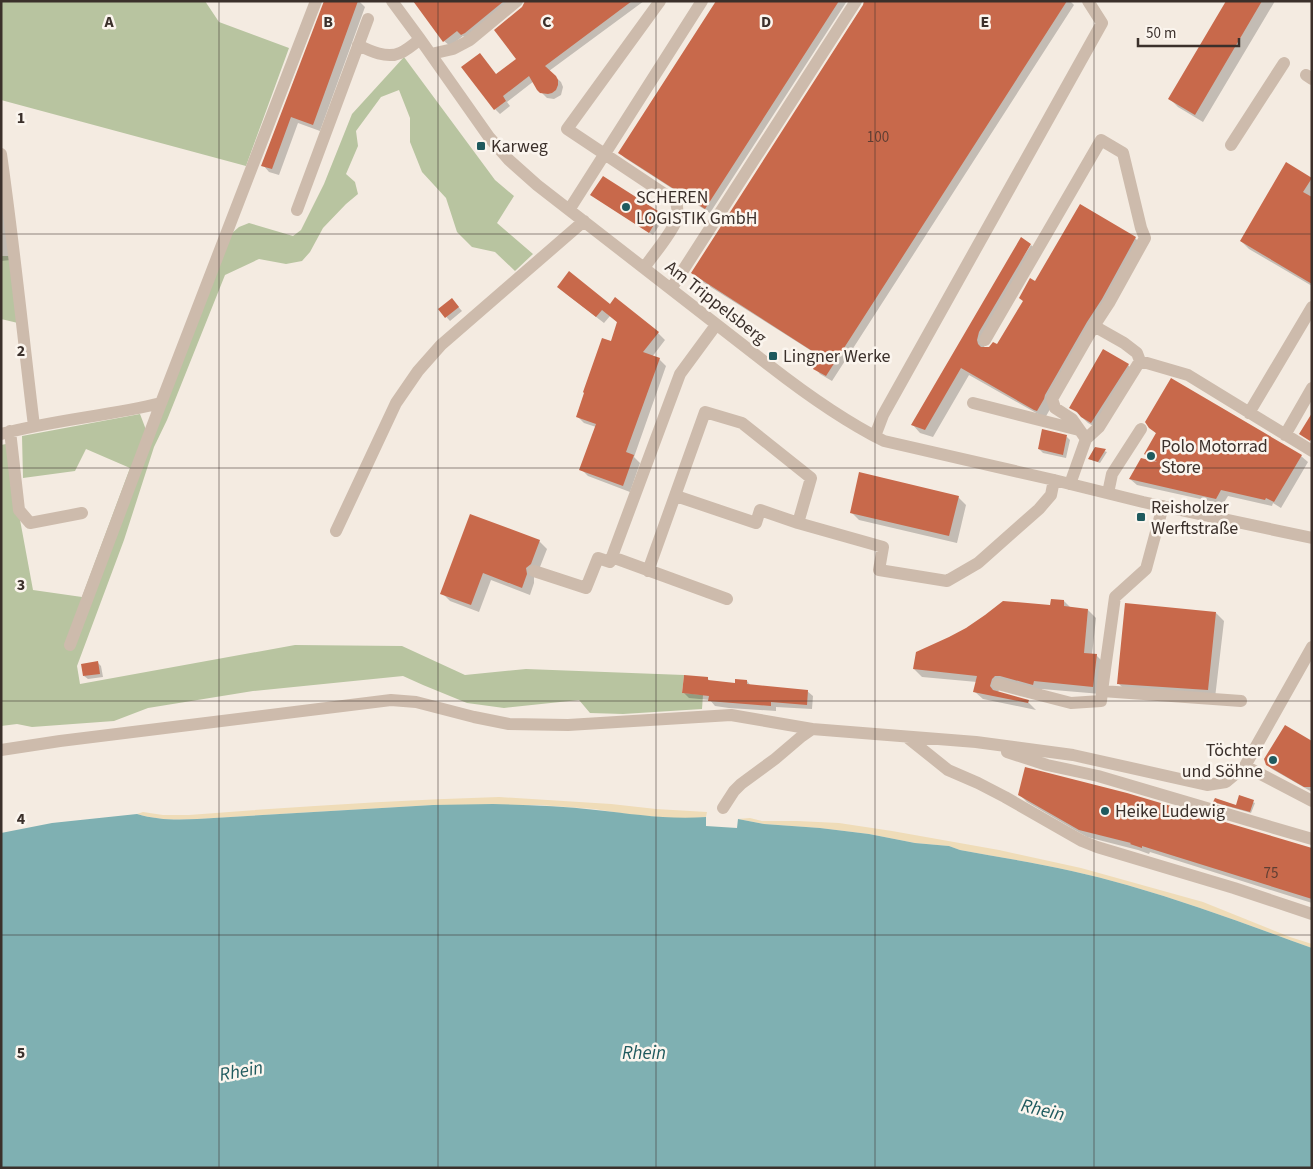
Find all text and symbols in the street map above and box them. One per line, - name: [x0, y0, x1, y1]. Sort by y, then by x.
- text: A: [103, 11, 114, 33]
- text: B: [323, 11, 333, 33]
- text: C: [542, 11, 552, 33]
- text: D: [761, 11, 771, 33]
- text: E: [981, 11, 989, 33]
- scale bar: [1138, 15, 1239, 47]
- text: 50 m: [1146, 23, 1176, 44]
- text: 1: [17, 107, 25, 129]
- house number: 100: [867, 127, 889, 148]
- place label: Karweg: [491, 134, 548, 159]
- marker: Karweg: [475, 140, 487, 152]
- place label: SCHEREN LOGISTIK GmbH: [636, 185, 757, 231]
- marker: SCHEREN LOGISTIK GmbH: [620, 201, 632, 213]
- street label: Am Trippelsberg: [660, 255, 772, 350]
- text: 2: [17, 340, 25, 362]
- place label: Lingner Werke: [783, 344, 891, 369]
- marker: Lingner Werke: [767, 350, 779, 362]
- place label: Polo Motorrad Store: [1161, 434, 1268, 480]
- marker: Polo Motorrad Store: [1145, 450, 1157, 462]
- place label: Reisholzer Werftstraße: [1151, 495, 1238, 541]
- marker: Reisholzer Werftstraße: [1135, 511, 1147, 523]
- text: 3: [17, 574, 25, 596]
- place label: Töchter und Söhne: [1182, 738, 1264, 784]
- marker: Töchter und Söhne: [1267, 754, 1279, 766]
- place label: Heike Ludewig: [1115, 799, 1225, 824]
- marker: Heike Ludewig: [1099, 805, 1111, 817]
- text: 4: [17, 808, 26, 830]
- house number: 75: [1264, 863, 1278, 884]
- water label: Rhein: [622, 1040, 666, 1067]
- text: 5: [17, 1042, 25, 1064]
- water label: Rhein: [217, 1054, 265, 1089]
- water label: Rhein: [1018, 1092, 1067, 1129]

